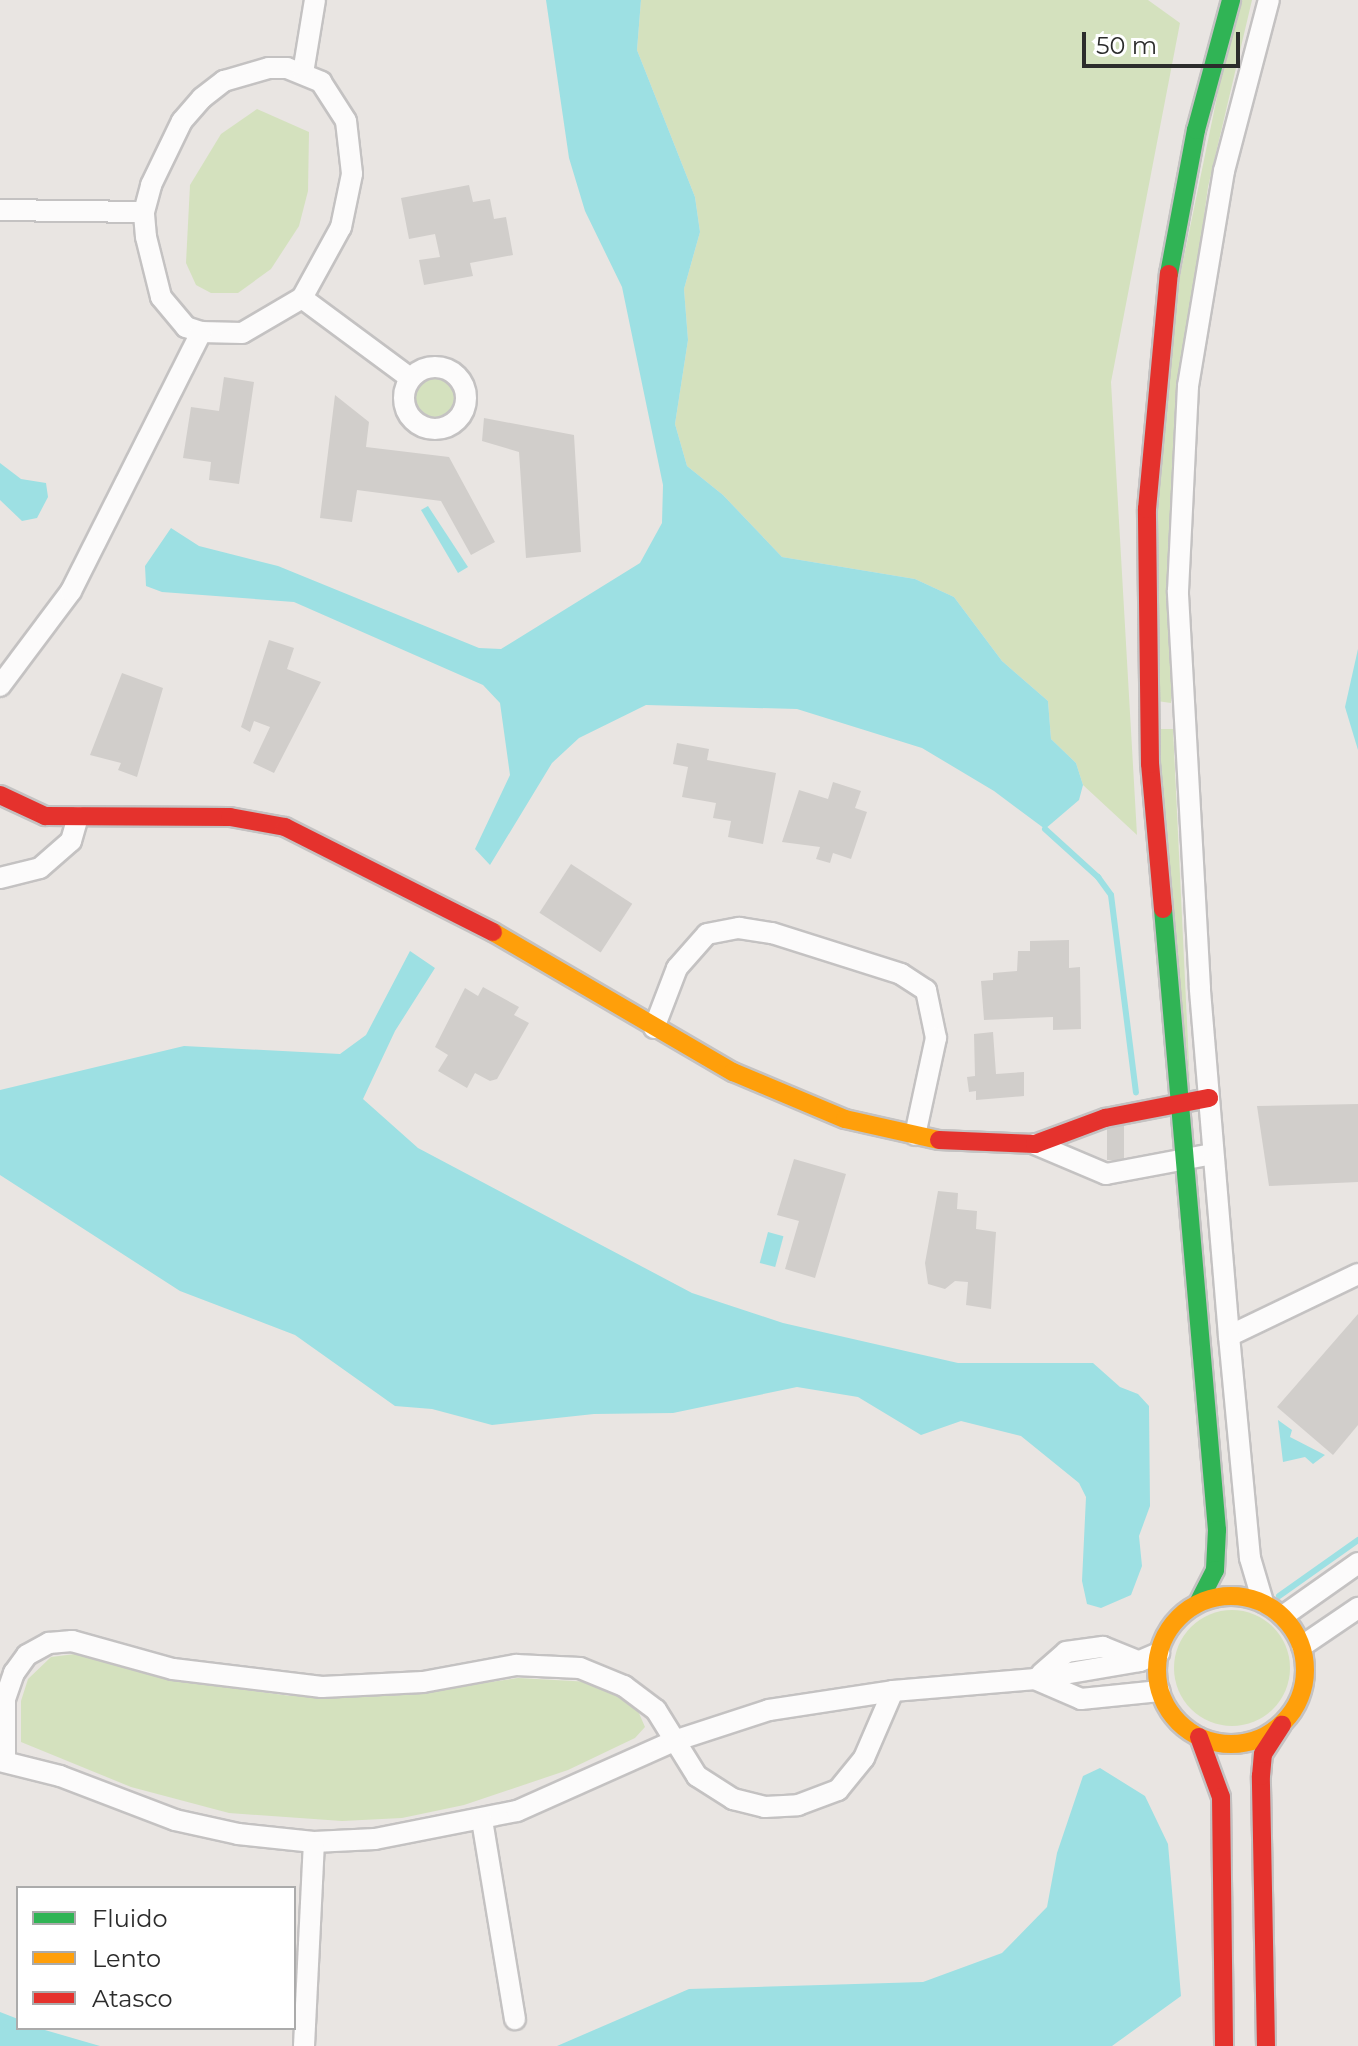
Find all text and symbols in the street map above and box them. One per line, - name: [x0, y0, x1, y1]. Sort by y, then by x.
- scale bar: [1086, 16, 1244, 66]
- text: 50 m: [1096, 31, 1157, 60]
- legend: [16, 1886, 296, 2030]
- text: Fluido: [92, 1904, 168, 1933]
- text: Lento: [92, 1944, 161, 1973]
- text: Atasco: [92, 1984, 173, 2013]

